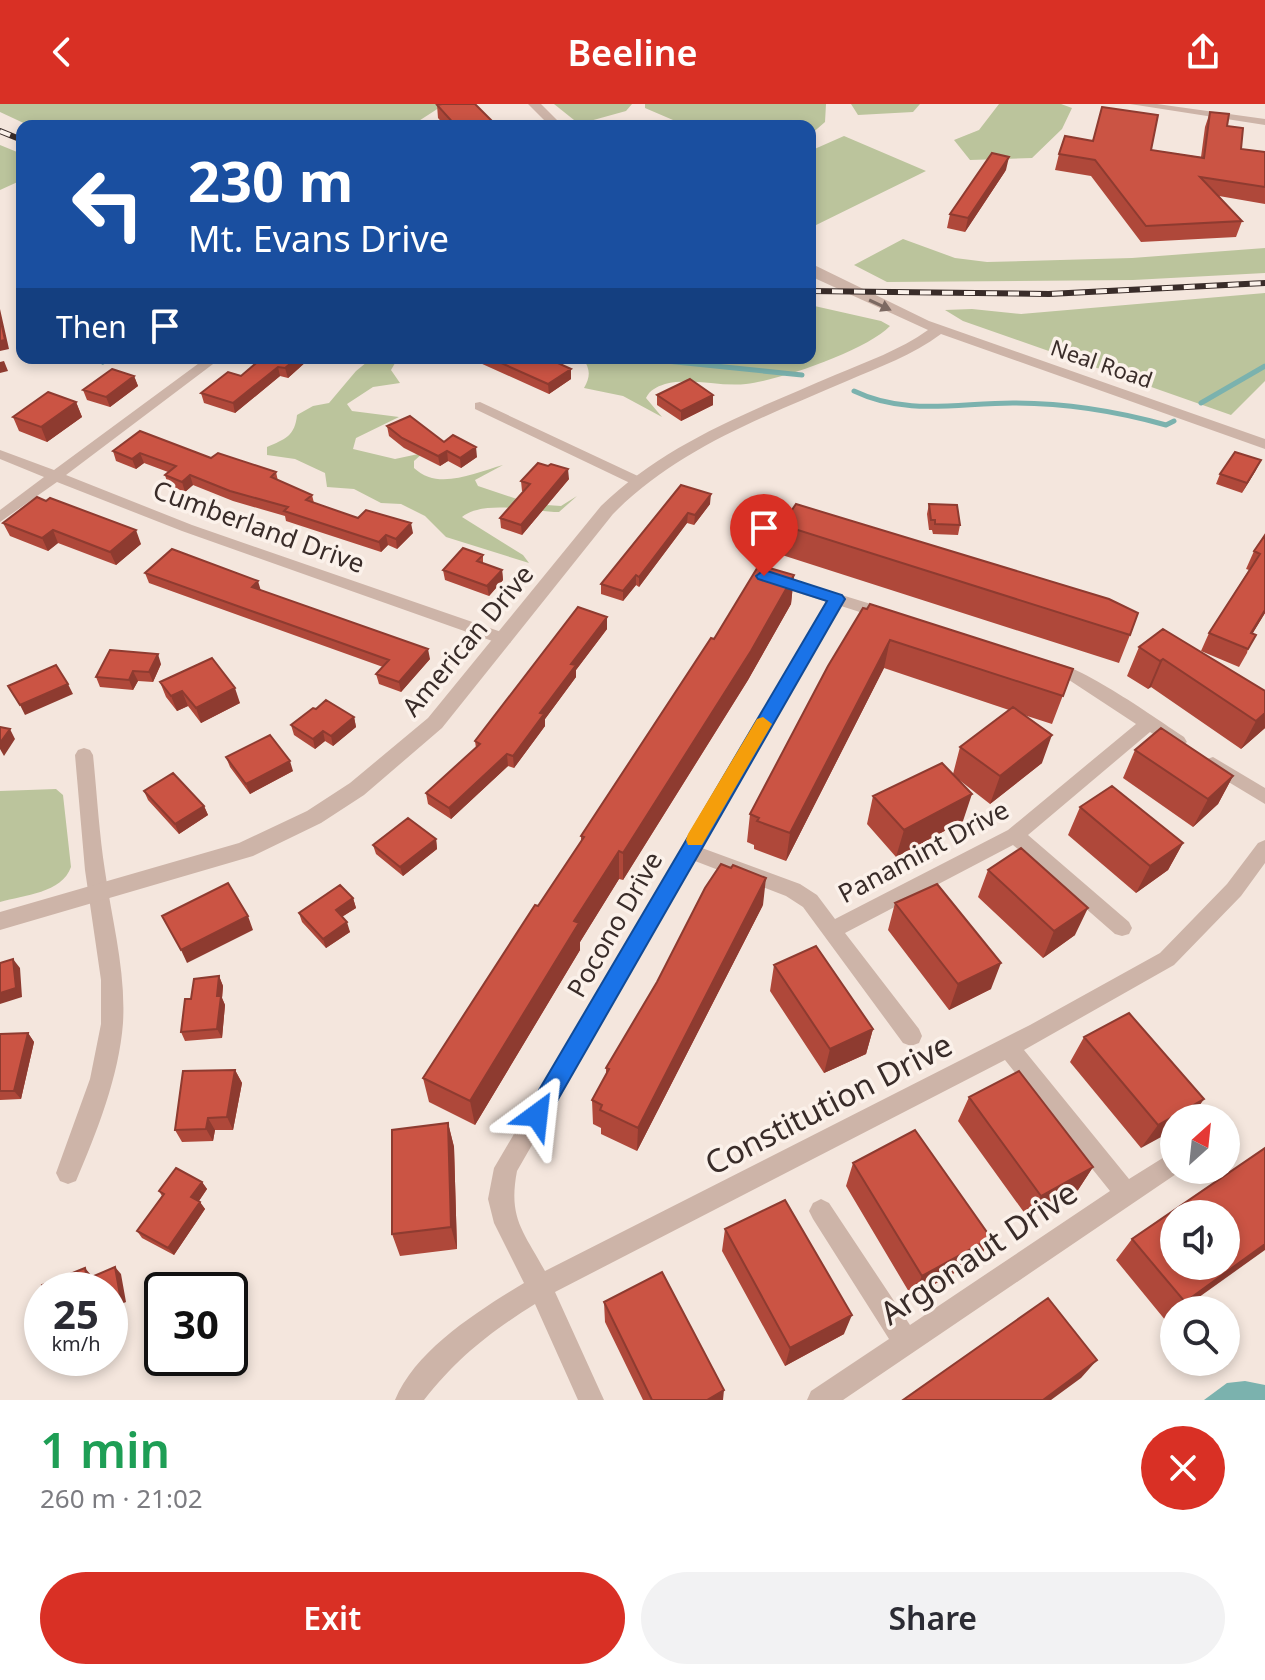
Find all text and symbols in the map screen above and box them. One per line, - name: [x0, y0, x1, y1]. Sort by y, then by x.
- text: Beeline: [567, 28, 698, 77]
- icon: back: [40, 30, 84, 74]
- icon: share: [1181, 30, 1225, 74]
- text: 230 m: [188, 142, 353, 218]
- icon: left: [56, 152, 160, 256]
- text: Mt. Evans Drive: [188, 214, 449, 263]
- one-way arrow: [868, 298, 892, 312]
- icon: arrive: [143, 304, 187, 348]
- text: Then: [56, 306, 127, 347]
- street label: Neal Road: [1047, 332, 1157, 394]
- street label: Cumberland Drive: [148, 471, 370, 581]
- pin: [730, 494, 798, 576]
- icon: arrive: [742, 506, 786, 550]
- street label: American Drive: [393, 557, 541, 723]
- street label: Panamint Drive: [831, 791, 1015, 911]
- street label: Pocono Drive: [558, 845, 670, 1003]
- street label: Constitution Drive: [697, 1022, 959, 1184]
- position arrow: [495, 1073, 579, 1157]
- north arrow: [1160, 1104, 1240, 1184]
- map controls: [1160, 1104, 1240, 1376]
- street label: Argonaut Drive: [871, 1170, 1085, 1334]
- button: sound: [1160, 1200, 1240, 1280]
- speed limit sign: 30: [144, 1272, 248, 1376]
- text: 25: [53, 1286, 99, 1341]
- button: search: [1160, 1296, 1240, 1376]
- text: km/h: [51, 1330, 101, 1357]
- text: 1 min: [40, 1417, 170, 1482]
- button: close: [1141, 1426, 1225, 1510]
- text: 260 m · 21:02: [40, 1480, 203, 1516]
- button: Exit: [40, 1572, 625, 1664]
- button: Share: [641, 1572, 1225, 1664]

